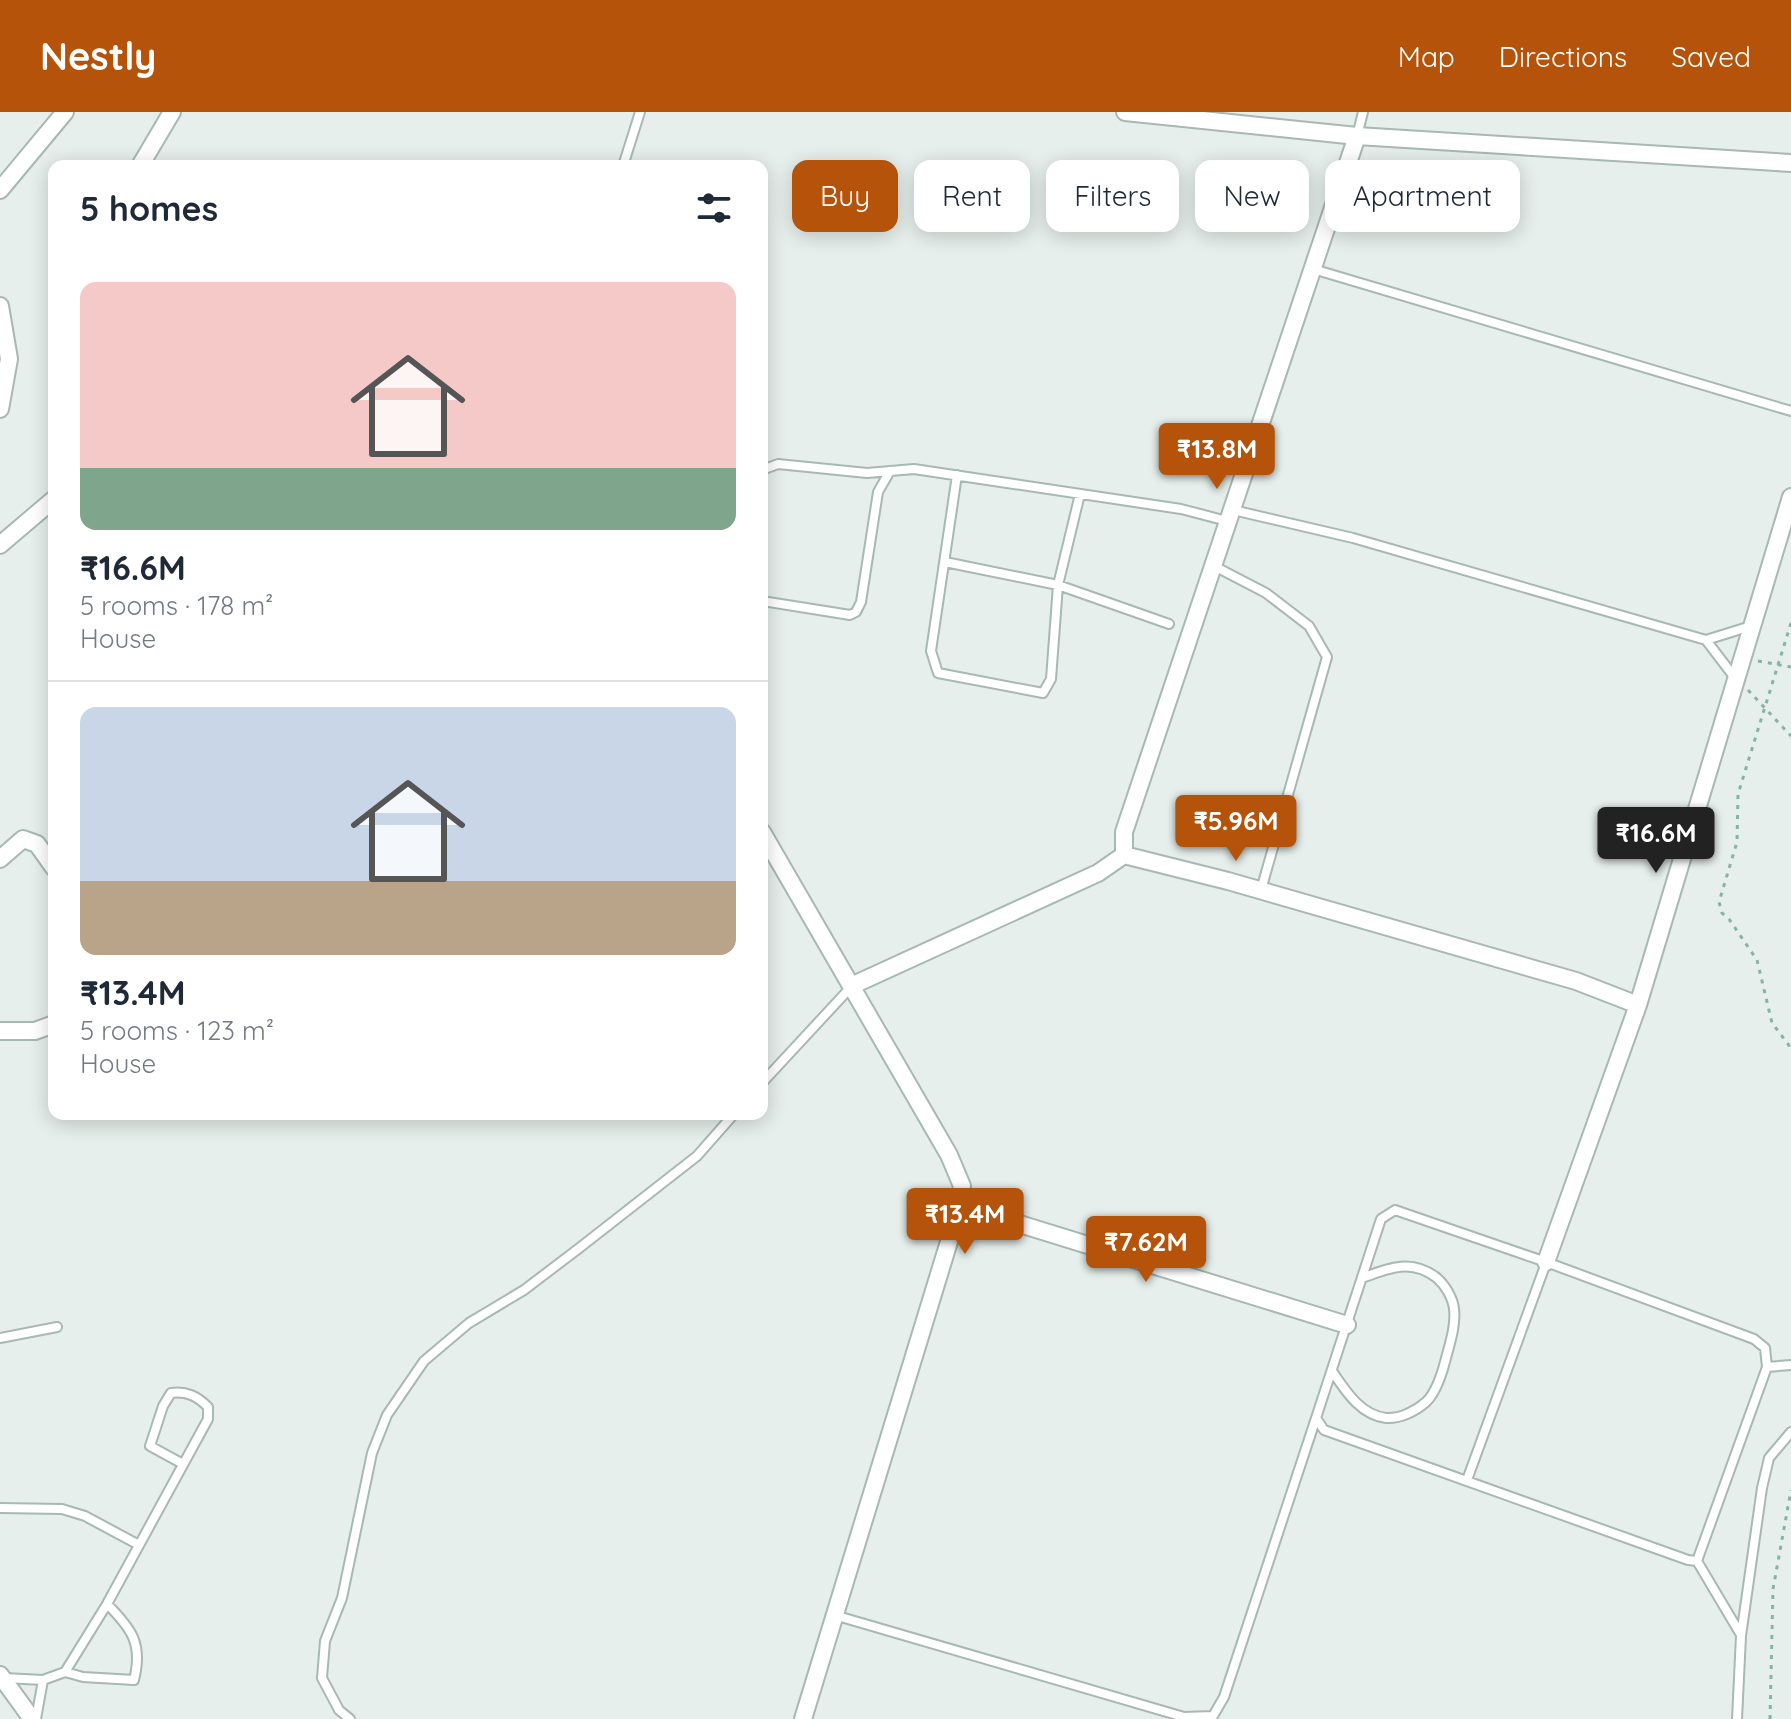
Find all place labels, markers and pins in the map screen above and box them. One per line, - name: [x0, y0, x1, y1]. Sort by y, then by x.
- pin: ₹13.8M: [1152, 423, 1282, 491]
- pin: ₹5.96M: [1171, 795, 1301, 863]
- pin: ₹16.6M: [1591, 807, 1721, 875]
- pin: ₹13.4M: [900, 1188, 1030, 1256]
- pin: ₹7.62M: [1081, 1216, 1211, 1284]

